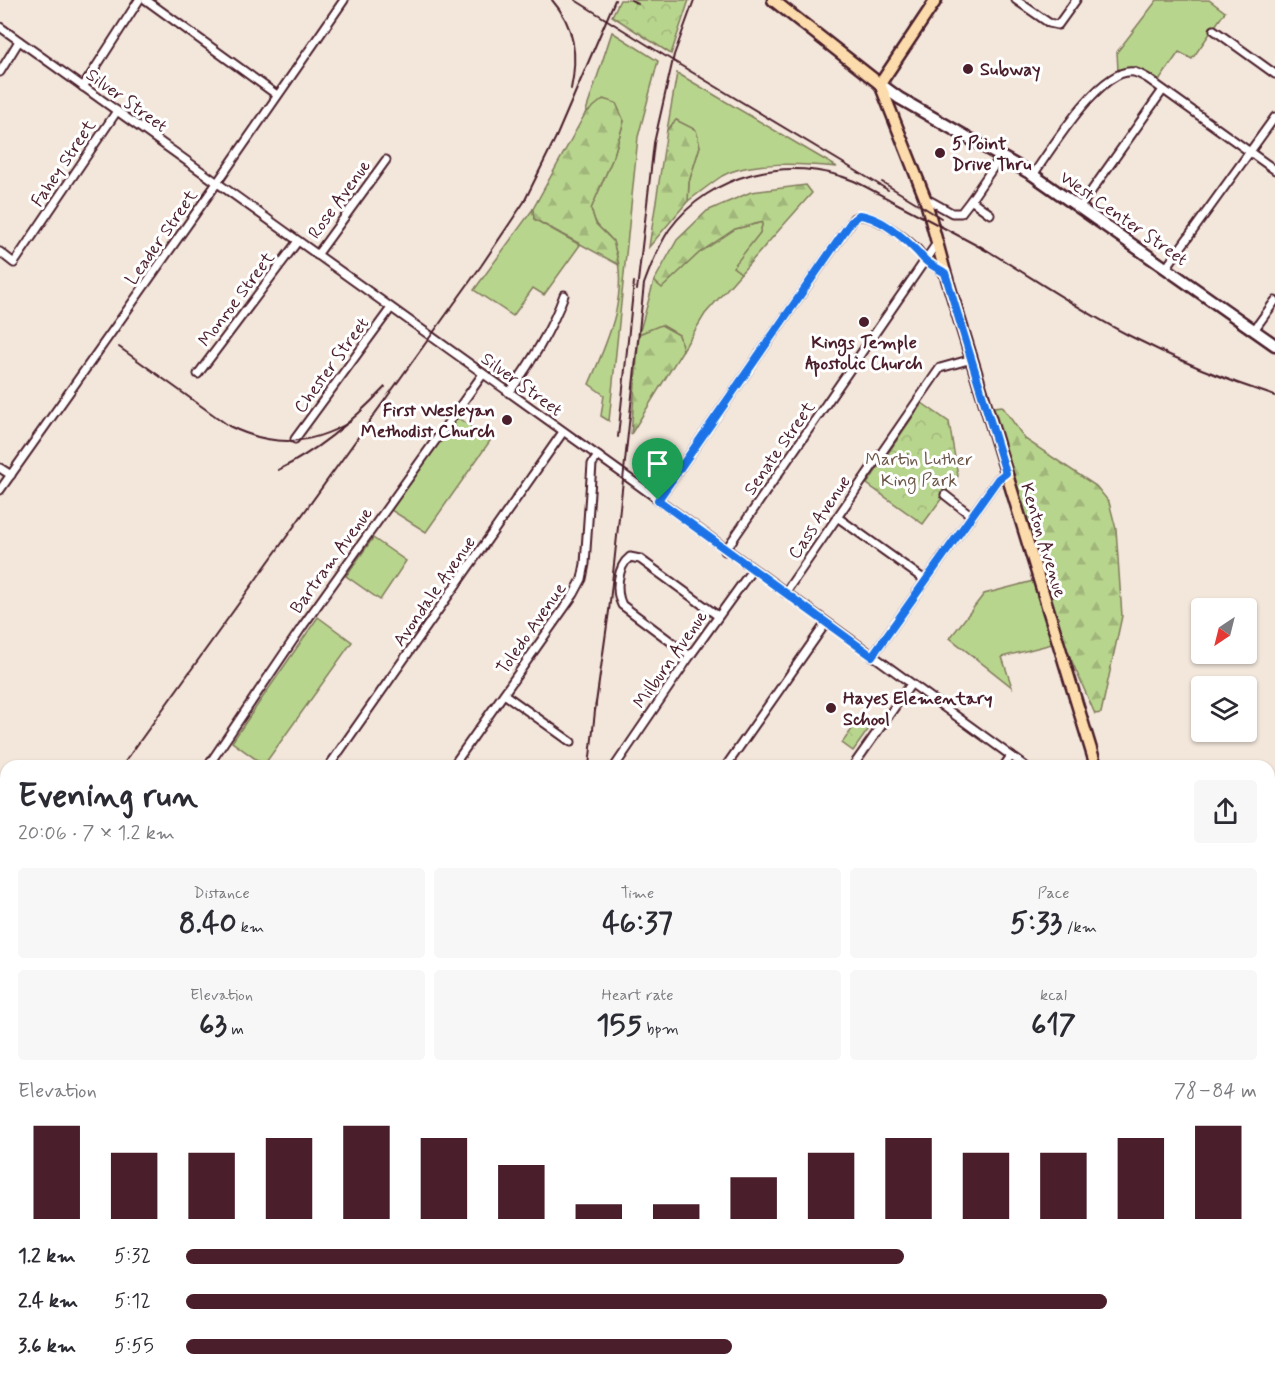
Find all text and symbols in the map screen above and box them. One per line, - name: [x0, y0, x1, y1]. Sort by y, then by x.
- place label: Subway: [980, 58, 1041, 82]
- marker: Subway: [961, 62, 975, 76]
- street label: Silver Street: [81, 63, 172, 139]
- street label: Fahey Street: [26, 115, 102, 212]
- place label: 5 Point Drive Thru: [952, 132, 1031, 177]
- marker: 5 Point Drive Thru: [933, 146, 947, 160]
- street label: Rose Avenue: [303, 155, 377, 244]
- street label: West Center Street: [1055, 166, 1192, 272]
- street label: Leader Street: [120, 185, 204, 290]
- street label: Monroe Street: [193, 247, 281, 352]
- street label: Chester Street: [289, 313, 375, 418]
- marker: Kings Temple Apostolic Church: [857, 315, 871, 329]
- place label: Kings Temple Apostolic Church: [805, 331, 923, 377]
- street label: Silver Street: [476, 347, 567, 423]
- street label: Senate Street: [739, 396, 821, 500]
- place label: First Wesleyan Methodist Church: [361, 399, 495, 444]
- marker: First Wesleyan Methodist Church: [500, 413, 514, 427]
- pin: [632, 438, 683, 500]
- icon: arrive: [641, 447, 674, 480]
- park label: Martin Luther King Park: [865, 448, 973, 494]
- street label: Cass Avenue: [783, 471, 857, 564]
- street label: Kenton Avenue: [1014, 480, 1072, 601]
- street label: Bartram Avenue: [285, 502, 379, 619]
- street label: Avondale Avenue: [388, 532, 482, 651]
- street label: Toledo Avenue: [491, 578, 572, 679]
- north arrow: [1191, 598, 1257, 664]
- map controls: [1191, 598, 1257, 742]
- street label: Milburn Avenue: [628, 606, 714, 713]
- button: layers: [1191, 676, 1257, 742]
- place label: Hayes Elementary School: [843, 687, 993, 732]
- marker: Hayes Elementary School: [824, 701, 838, 715]
- text: Evening run: [18, 775, 198, 819]
- button: share: [1194, 780, 1257, 843]
- text: 20:06 · 7 × 1.2 km: [18, 820, 175, 847]
- text: Distance: [193, 883, 250, 904]
- text: Time: [621, 883, 654, 904]
- text: Pace: [1038, 883, 1069, 904]
- text: 8.40: [179, 904, 237, 943]
- text: 46:37: [602, 904, 673, 943]
- text: 5:33: [1010, 904, 1062, 943]
- text: km: [237, 917, 264, 938]
- text: /km: [1062, 917, 1097, 938]
- text: Elevation: [190, 985, 253, 1006]
- text: Heart rate: [602, 985, 673, 1006]
- text: kcal: [1040, 985, 1067, 1006]
- text: 63: [199, 1006, 227, 1045]
- text: 155: [596, 1006, 642, 1045]
- text: 617: [1031, 1006, 1076, 1045]
- text: m: [227, 1019, 244, 1040]
- text: bpm: [642, 1019, 679, 1040]
- text: Elevation: [18, 1078, 97, 1105]
- text: 78–84 m: [1174, 1078, 1257, 1105]
- text: 1.2 km: [18, 1243, 75, 1270]
- text: 5:32: [114, 1243, 151, 1270]
- text: 2.4 km: [18, 1288, 78, 1315]
- text: 5:12: [114, 1288, 151, 1315]
- text: 3.6 km: [18, 1333, 76, 1360]
- text: 5:55: [114, 1333, 154, 1360]

